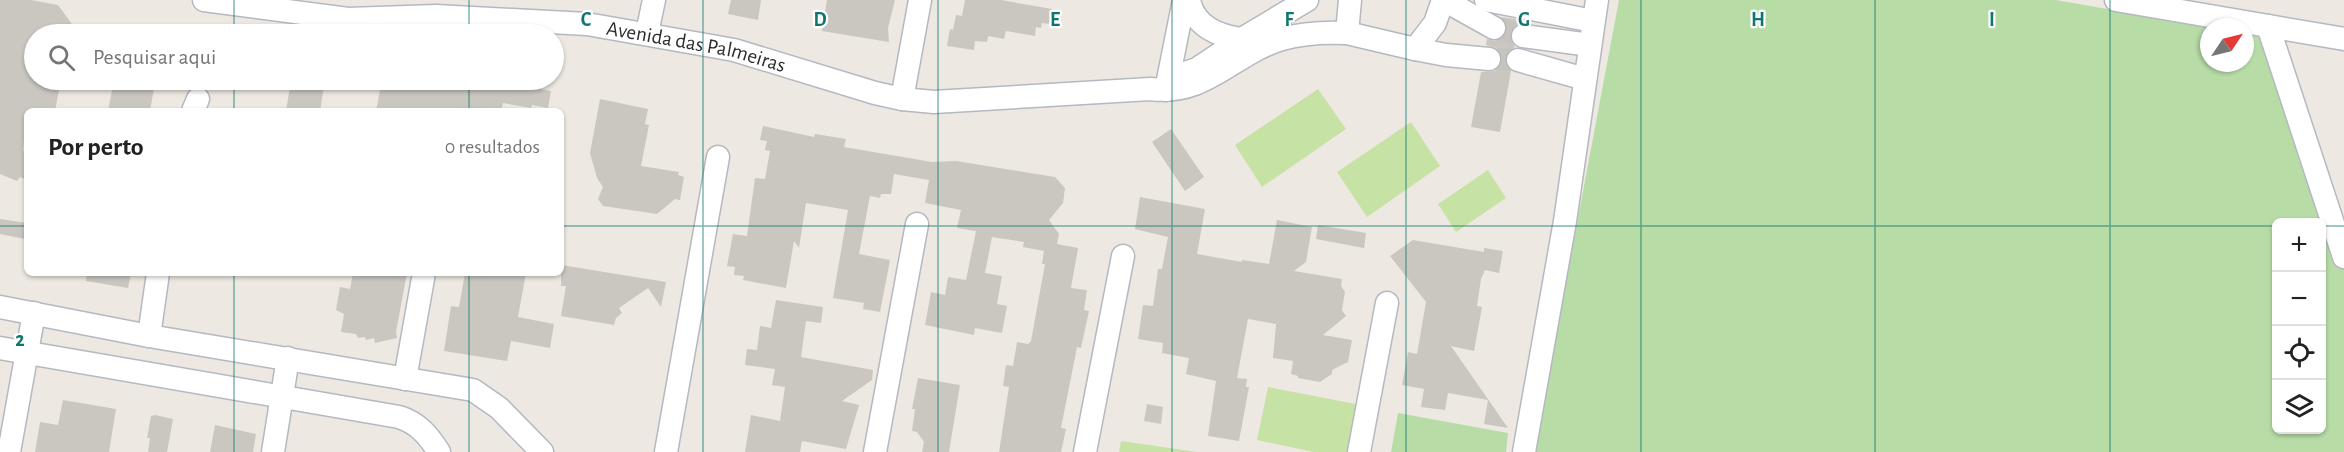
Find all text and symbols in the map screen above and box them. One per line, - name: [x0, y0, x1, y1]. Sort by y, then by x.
- text: C: [581, 10, 592, 30]
- text: D: [813, 10, 827, 30]
- text: E: [1050, 10, 1060, 30]
- text: F: [1284, 10, 1294, 30]
- text: G: [1518, 10, 1530, 30]
- text: H: [1751, 10, 1765, 30]
- text: I: [1989, 10, 1995, 30]
- street label: Avenida das Palmeiras: [605, 17, 788, 76]
- north arrow: [2200, 18, 2254, 72]
- search box: [24, 24, 564, 90]
- icon: search: [45, 41, 78, 74]
- text: Pesquisar aqui: [93, 46, 216, 68]
- text: Por perto: [48, 134, 144, 160]
- text: 0 resultados: [445, 137, 540, 157]
- map controls: [2272, 218, 2326, 434]
- button: +: [2272, 218, 2326, 272]
- button: −: [2272, 272, 2326, 326]
- button: locate: [2272, 326, 2326, 380]
- text: 2: [15, 330, 25, 350]
- button: layers: [2272, 380, 2326, 434]

